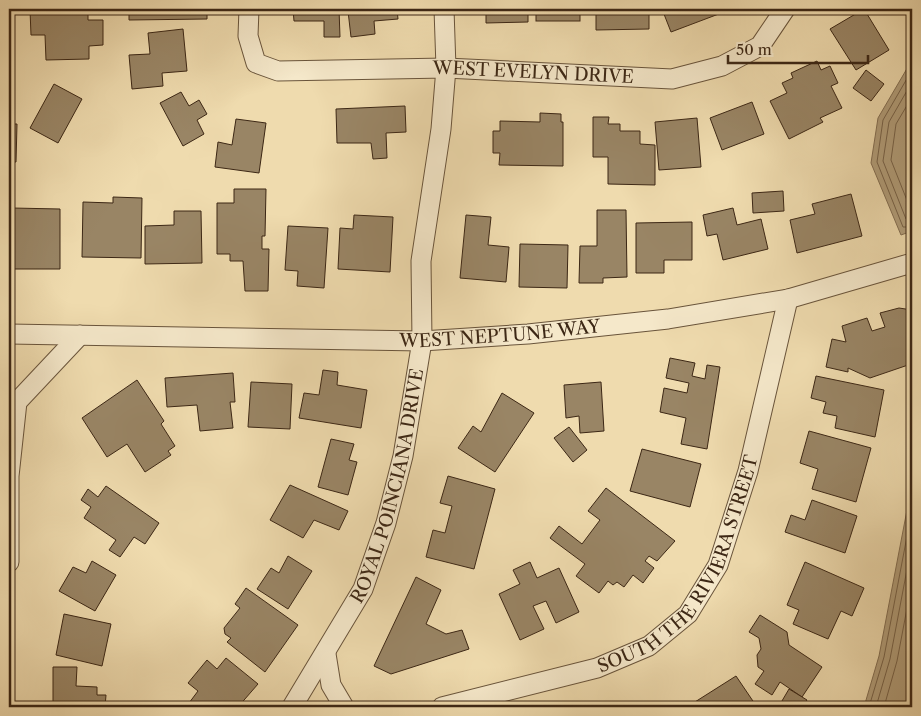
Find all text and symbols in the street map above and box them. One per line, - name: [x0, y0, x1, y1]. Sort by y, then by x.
- scale bar: [728, 32, 868, 64]
- text: 50 m: [736, 40, 772, 59]
- street label: WEST EVELYN DRIVE: [432, 57, 634, 88]
- street label: WEST NEPTUNE WAY: [398, 315, 603, 352]
- street label: ROYAL POINCIANA DRIVE: [346, 367, 428, 607]
- street label: SOUTH THE RIVIERA STREET: [594, 453, 762, 678]

